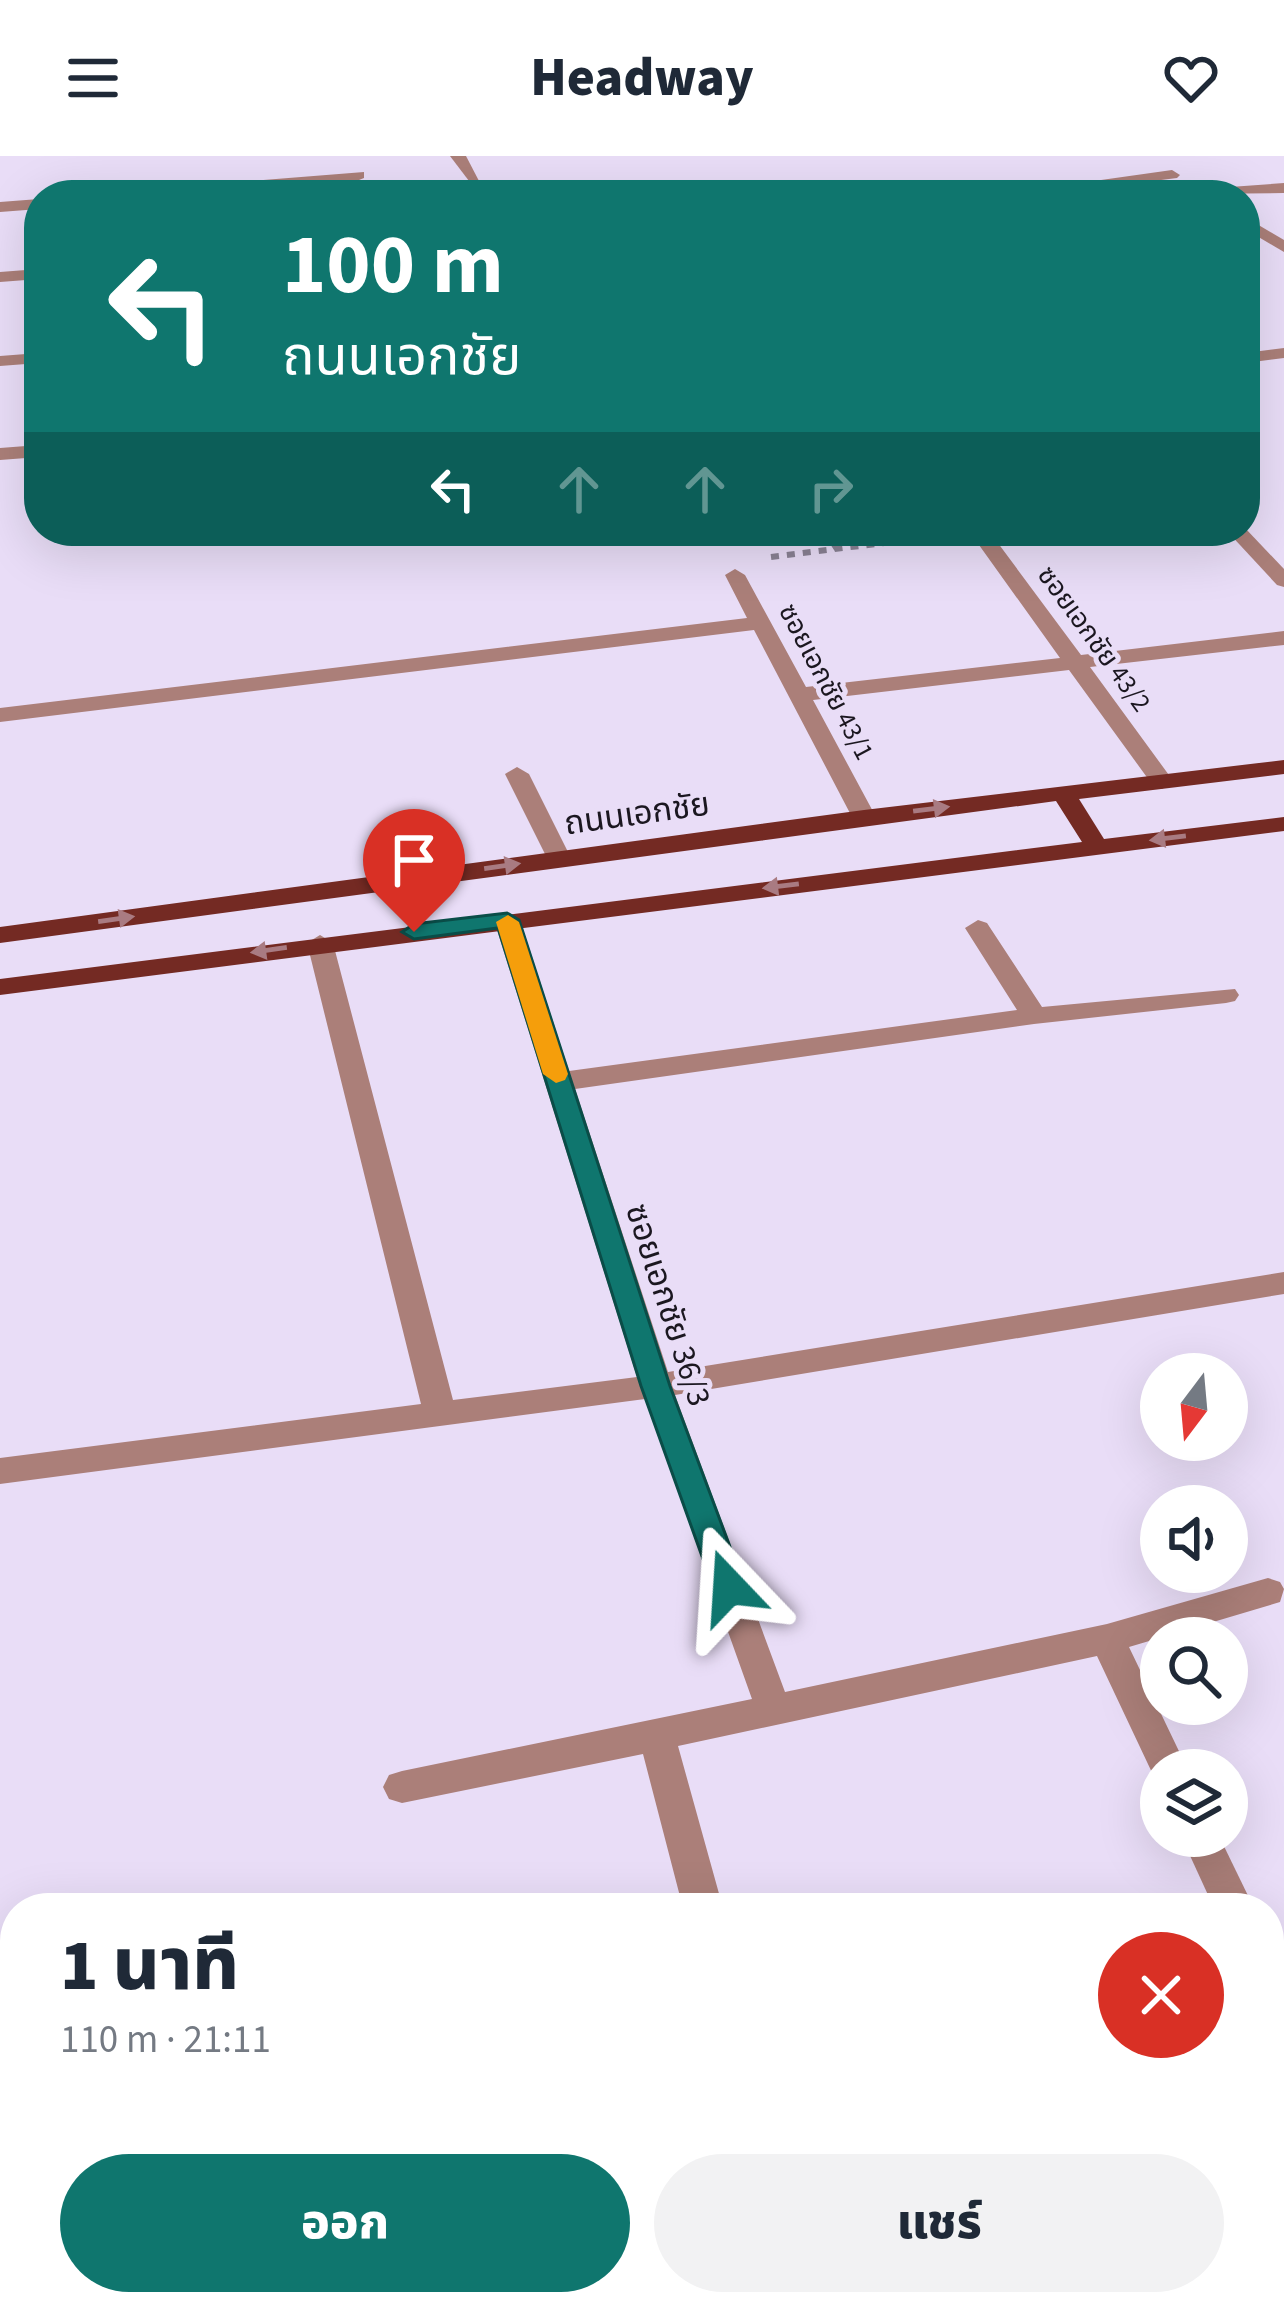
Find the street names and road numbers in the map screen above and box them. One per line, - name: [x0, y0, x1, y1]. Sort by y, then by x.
- street label: ซอยเอกชัย 43/2: [1028, 558, 1160, 720]
- street label: ซอยเอกชัย 43/1: [768, 597, 884, 767]
- street label: ถนนเอกชัย: [561, 781, 713, 847]
- street label: ซอยเอกชัย 36/3: [613, 1198, 723, 1412]

